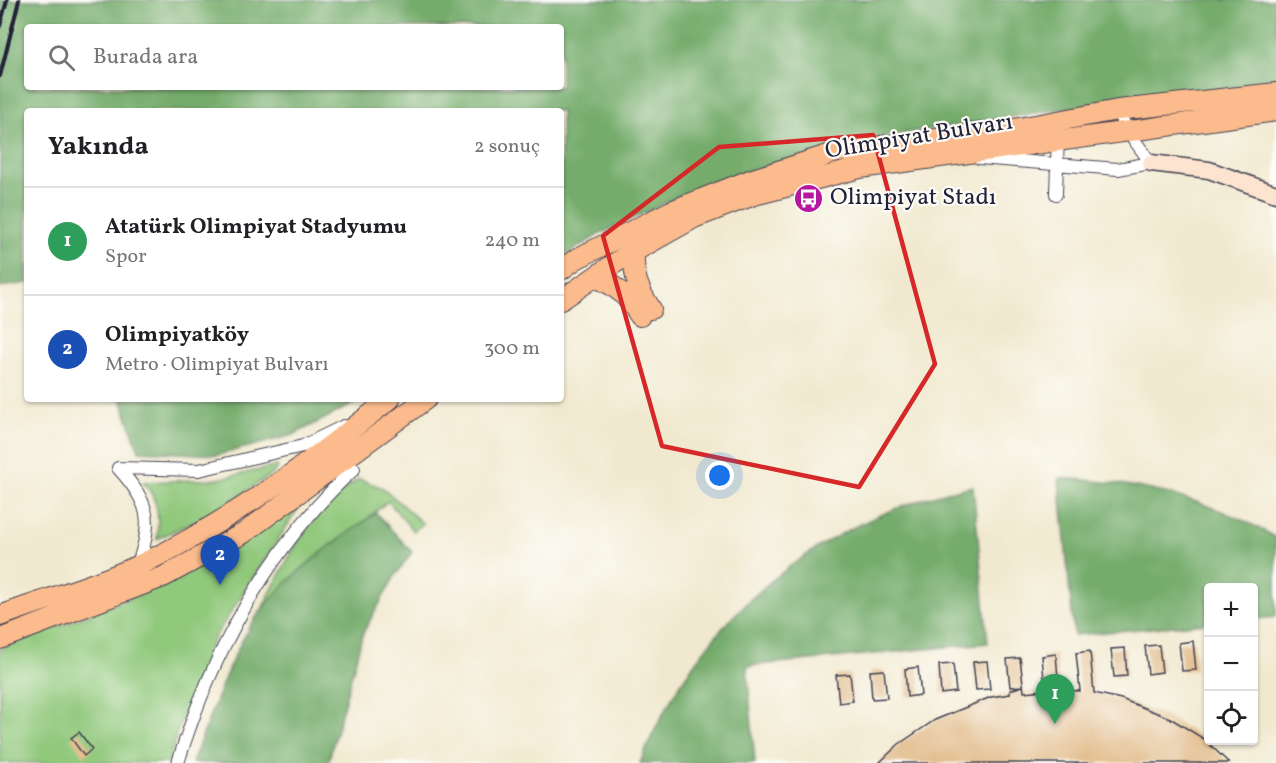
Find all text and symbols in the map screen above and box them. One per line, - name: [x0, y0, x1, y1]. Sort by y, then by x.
- search box: [24, 24, 564, 90]
- icon: search: [45, 41, 78, 74]
- text: Burada ara: [93, 42, 198, 73]
- street label: Olimpiyat Bulvarı: [823, 105, 1015, 169]
- text: Yakında: [48, 129, 149, 165]
- text: 2 sonuç: [474, 133, 540, 161]
- place label: Olimpiyat Stadı: [830, 181, 996, 215]
- bus stop icon: Olimpiyat Stadı: [793, 182, 825, 214]
- text: Atatürk Olimpiyat Stadyumu: [105, 212, 407, 243]
- text: 1: [63, 227, 72, 255]
- text: 240 m: [485, 227, 540, 255]
- text: Spor: [105, 243, 147, 271]
- text: Olimpiyatköy: [105, 320, 249, 351]
- text: 2: [62, 335, 73, 363]
- text: 300 m: [484, 335, 540, 363]
- text: Metro · Olimpiyat Bulvarı: [105, 351, 329, 379]
- your location: [705, 461, 734, 490]
- pin: 2: [200, 536, 240, 585]
- map controls: [1204, 583, 1258, 745]
- button: +: [1204, 583, 1258, 637]
- button: −: [1204, 637, 1258, 691]
- pin: 1: [1036, 674, 1074, 724]
- button: locate: [1204, 691, 1258, 745]

